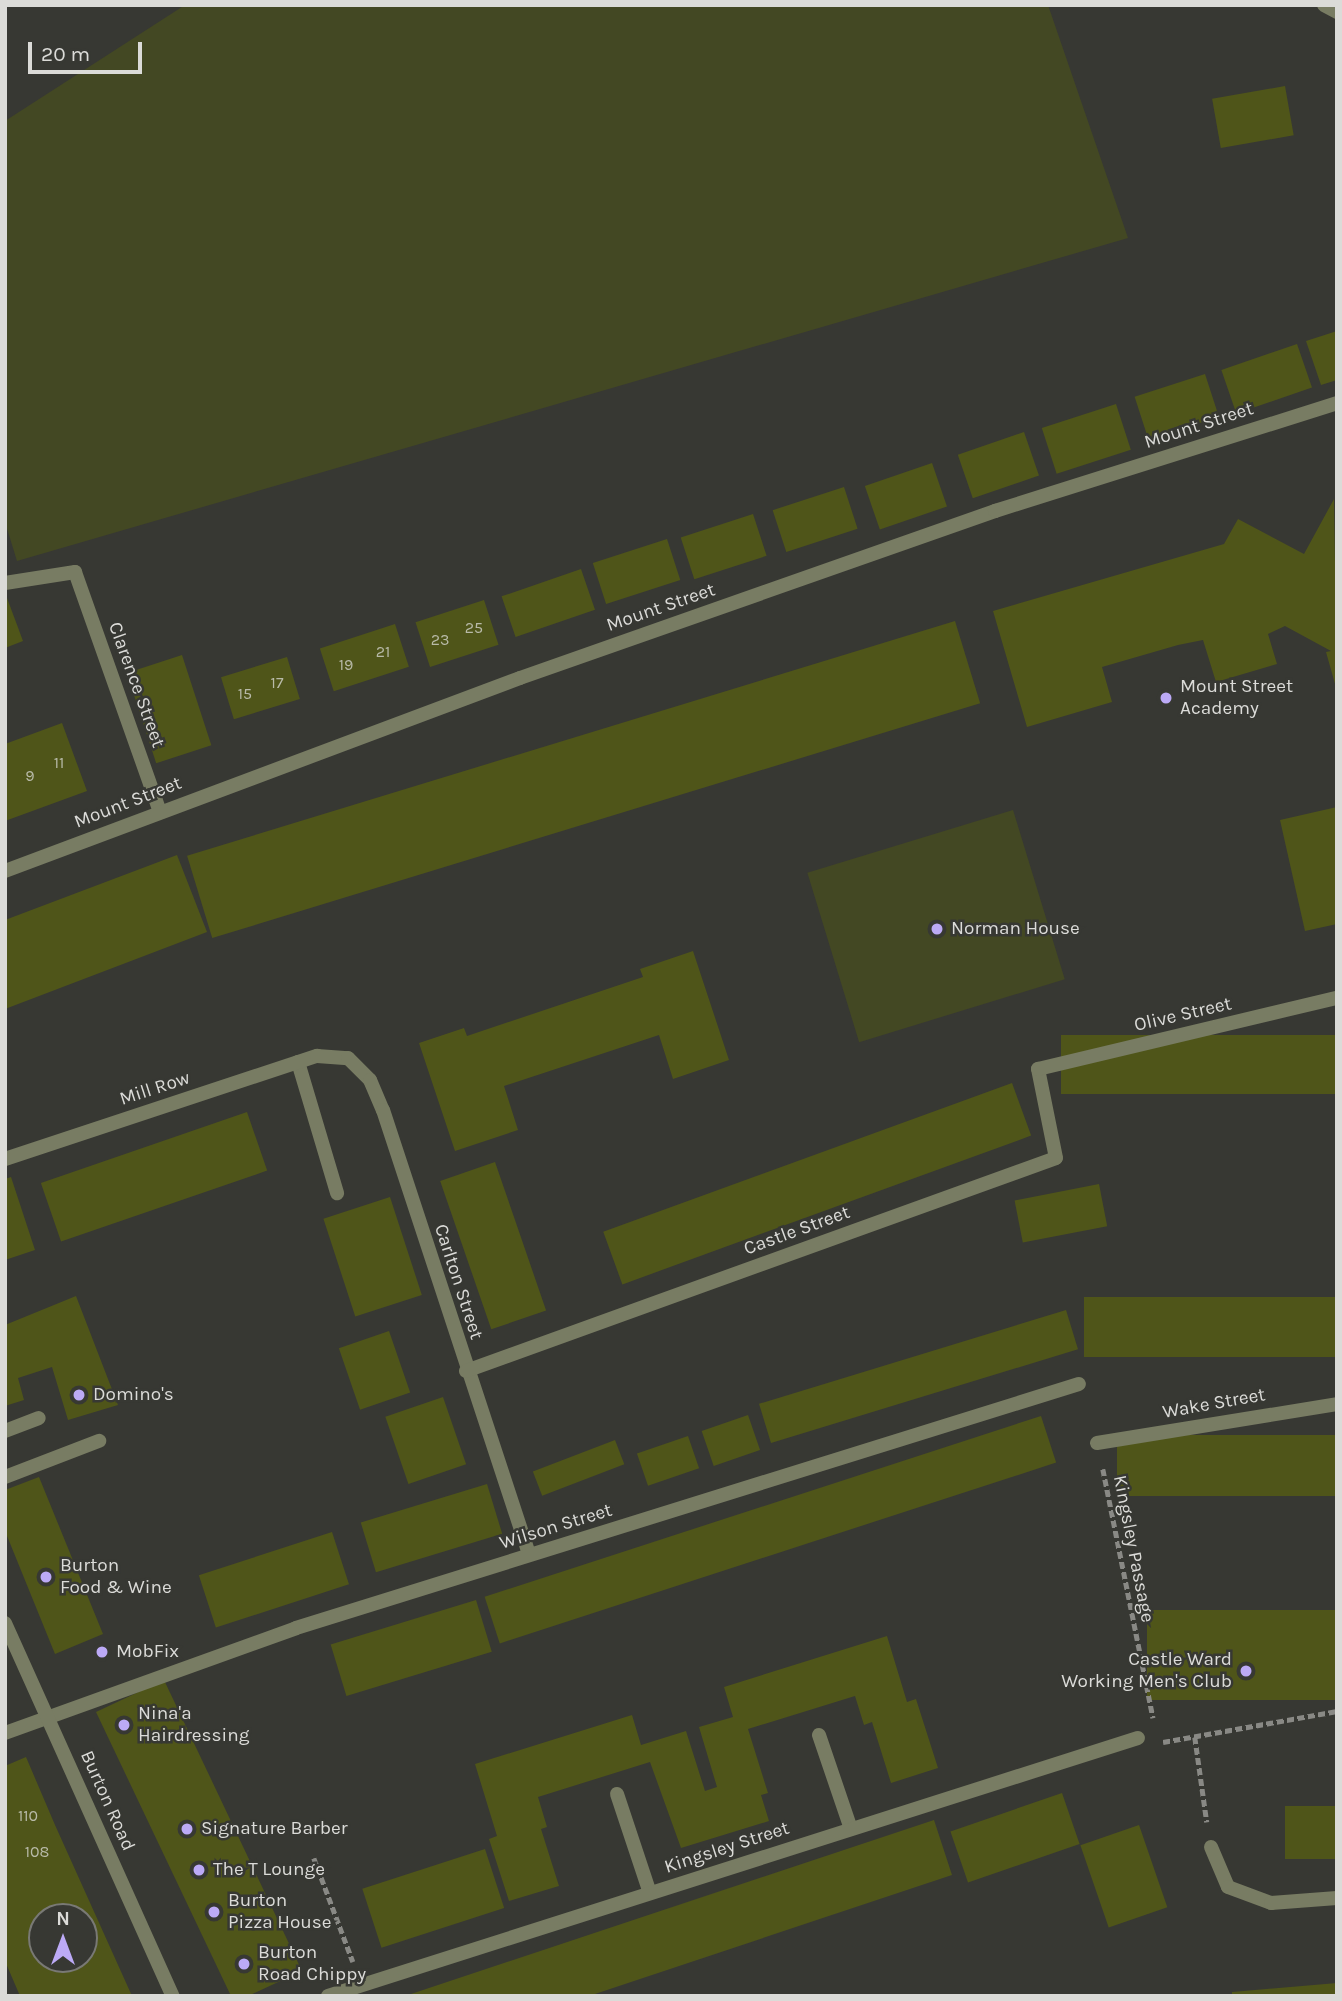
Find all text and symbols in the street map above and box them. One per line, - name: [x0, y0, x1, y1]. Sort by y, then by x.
- scale bar: [32, 28, 145, 72]
- text: 20 m: [41, 42, 90, 66]
- street label: Mount Street: [1142, 398, 1256, 454]
- street label: Mount Street: [604, 579, 718, 637]
- house number: 25: [465, 618, 483, 638]
- street label: Clarence Street: [103, 619, 169, 751]
- house number: 23: [431, 630, 449, 650]
- house number: 21: [376, 642, 390, 662]
- house number: 19: [339, 655, 353, 675]
- house number: 17: [271, 673, 283, 693]
- place label: Mount Street Academy: [1180, 676, 1293, 720]
- house number: 15: [238, 684, 252, 704]
- marker: Mount Street Academy: [1158, 690, 1174, 706]
- house number: 11: [54, 753, 64, 773]
- house number: 9: [25, 766, 35, 786]
- street label: Mount Street: [71, 772, 185, 834]
- place label: Norman House: [951, 918, 1080, 940]
- marker: Norman House: [929, 921, 945, 937]
- street label: Olive Street: [1132, 993, 1234, 1037]
- street label: Mill Row: [117, 1067, 193, 1111]
- street label: Castle Street: [741, 1201, 853, 1261]
- street label: Carlton Street: [429, 1221, 487, 1343]
- place label: Domino's: [93, 1384, 174, 1406]
- street label: Wake Street: [1161, 1384, 1267, 1424]
- marker: Domino's: [71, 1387, 87, 1403]
- street label: Kingsley Passage: [1108, 1473, 1158, 1625]
- street label: Wilson Street: [497, 1499, 615, 1555]
- place label: Burton Food & Wine: [60, 1555, 172, 1599]
- marker: Burton Food & Wine: [38, 1569, 54, 1585]
- place label: MobFix: [116, 1641, 179, 1663]
- marker: MobFix: [94, 1644, 110, 1660]
- place label: Castle Ward Working Men's Club: [1061, 1649, 1232, 1693]
- marker: Castle Ward Working Men's Club: [1238, 1663, 1254, 1679]
- place label: Nina'a Hairdressing: [138, 1703, 249, 1747]
- marker: Nina'a Hairdressing: [116, 1717, 132, 1733]
- street label: Burton Road: [75, 1747, 139, 1855]
- house number: 110: [18, 1806, 38, 1826]
- street label: Kingsley Street: [662, 1817, 792, 1879]
- place label: Signature Barber: [201, 1818, 348, 1840]
- marker: Signature Barber: [179, 1821, 195, 1837]
- house number: 108: [25, 1842, 49, 1862]
- place label: The T Lounge: [213, 1859, 325, 1881]
- marker: The T Lounge: [191, 1862, 207, 1878]
- place label: Burton Pizza House: [228, 1890, 332, 1934]
- north arrow: [28, 1903, 98, 1973]
- marker: Burton Pizza House: [206, 1904, 222, 1920]
- text: N: [56, 1908, 70, 1930]
- place label: Burton Road Chippy: [258, 1942, 366, 1986]
- marker: Burton Road Chippy: [236, 1956, 252, 1972]

